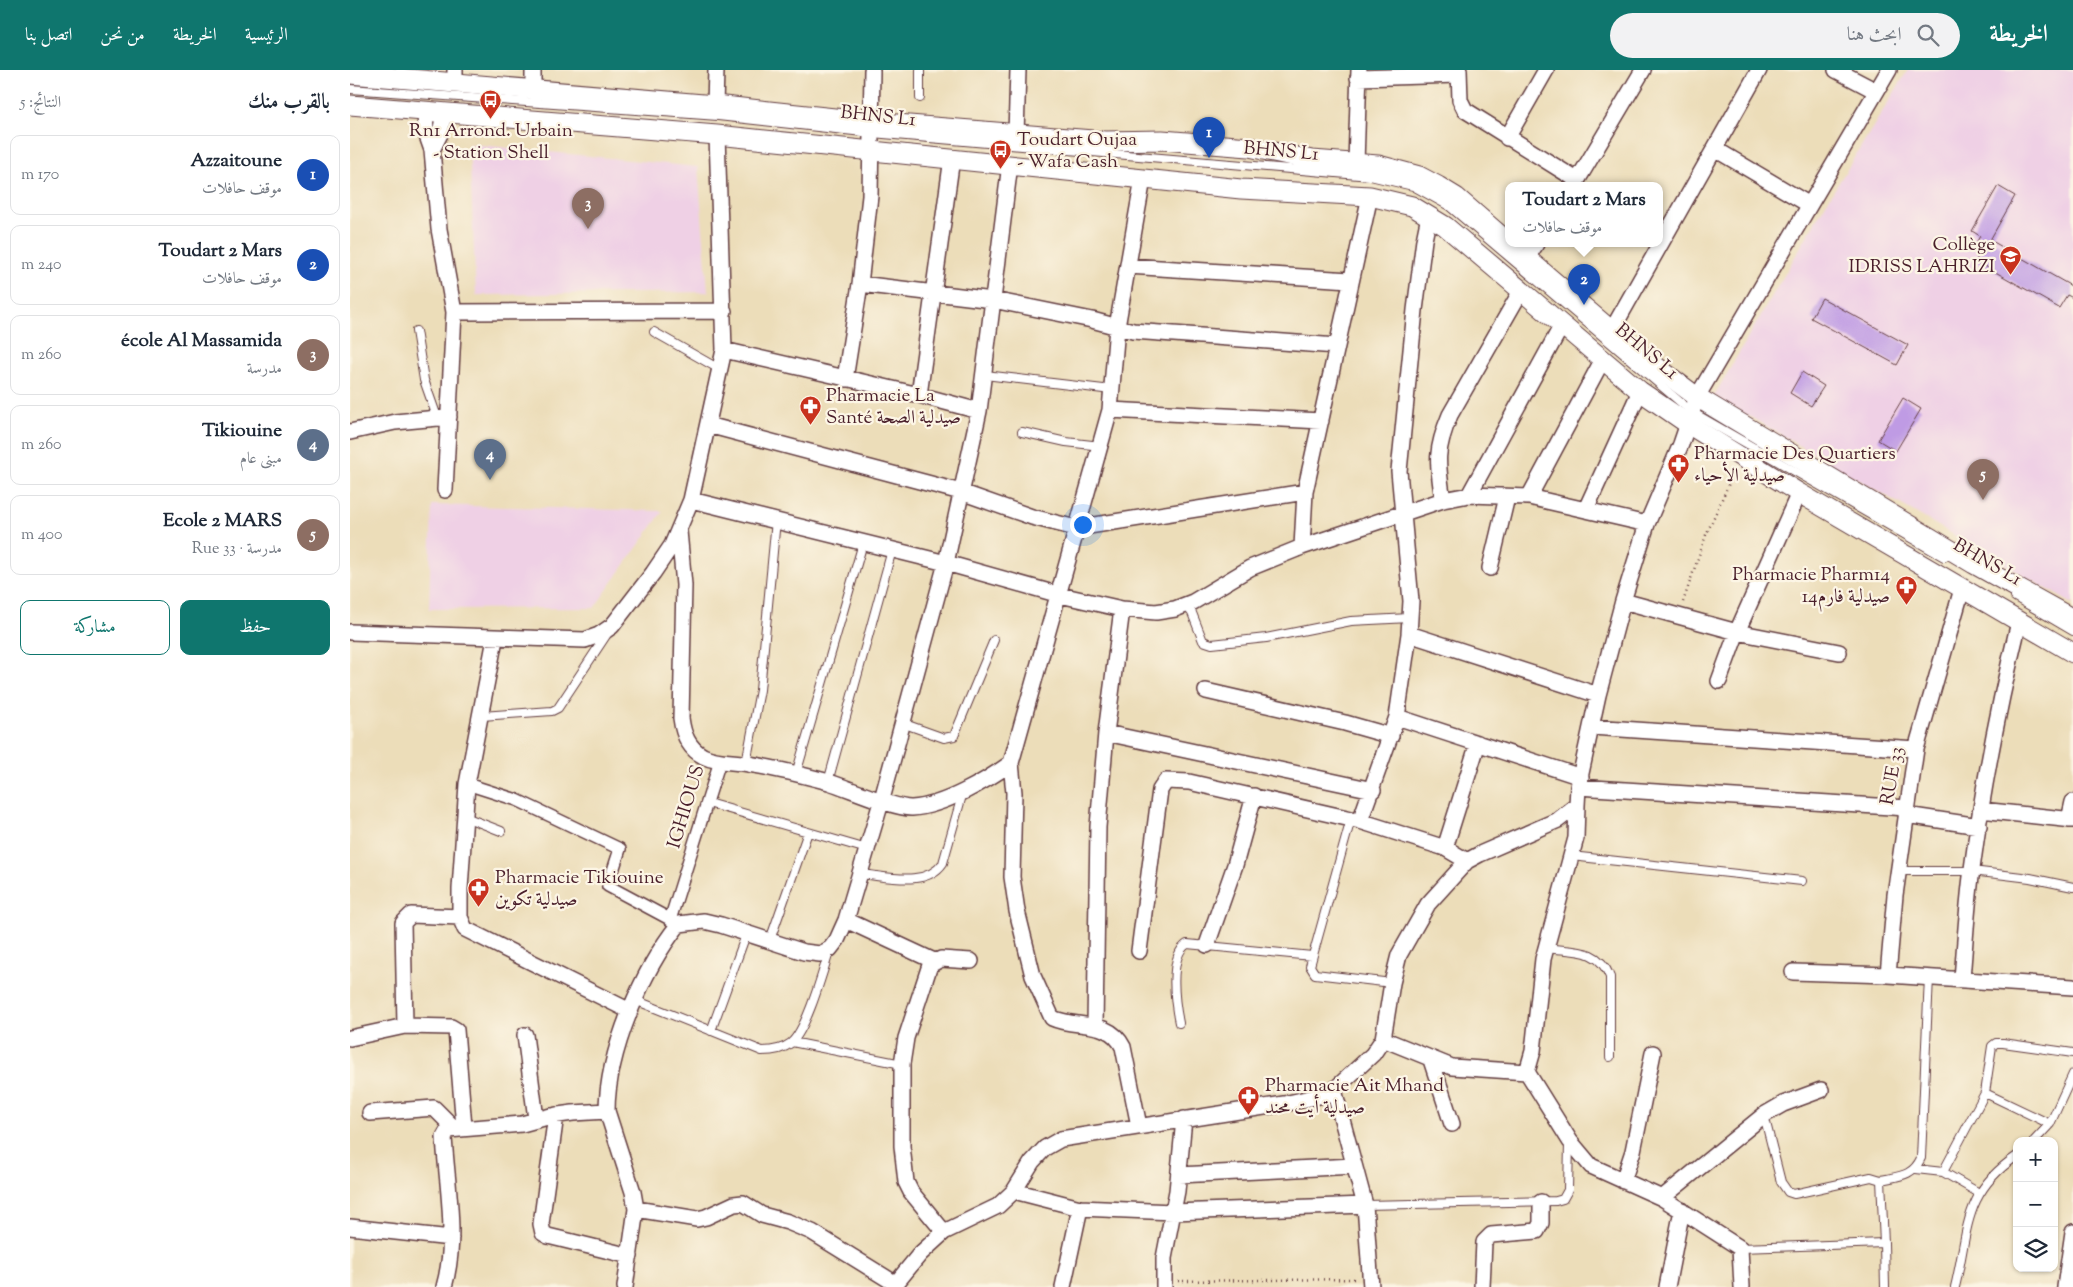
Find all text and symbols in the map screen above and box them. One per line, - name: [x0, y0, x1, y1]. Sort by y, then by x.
- search box: [1610, 13, 1960, 58]
- text: الخريطة: [1990, 18, 2048, 52]
- icon: search: [1914, 21, 1942, 49]
- text: ابحث هنا: [1847, 22, 1902, 49]
- text: اتصل بنا: [25, 23, 72, 49]
- text: من نحن: [100, 23, 145, 49]
- text: الخريطة: [173, 23, 217, 49]
- text: الرئيسية: [245, 23, 288, 49]
- text: بالقرب منك: [248, 88, 330, 118]
- bus stop icon: Rn1 Arrond. Urbain - Station Shell: [479, 88, 503, 119]
- text: النتائج: 5: [20, 92, 61, 115]
- street label: BHNS L1: [839, 100, 917, 134]
- pin: 1: [1193, 117, 1225, 158]
- place label: Rn1 Arrond. Urbain - Station Shell: [409, 118, 573, 167]
- place label: Toudart Oujaa - Wafa Cash: [1017, 127, 1137, 176]
- street label: BHNS L1: [1242, 135, 1320, 169]
- bus stop icon: Toudart Oujaa - Wafa Cash: [989, 139, 1013, 170]
- text: Azzaitoune: [190, 148, 282, 175]
- text: 170 m: [21, 164, 59, 187]
- text: 1: [310, 164, 316, 187]
- text: موقف حافلات: [202, 178, 282, 201]
- popup: [1505, 182, 1663, 247]
- text: Toudart 2 Mars: [1522, 187, 1646, 214]
- pin: 3: [572, 188, 604, 229]
- text: موقف حافلات: [1522, 217, 1602, 240]
- place label: Collège IDRISS LAHRIZI: [1848, 232, 1995, 281]
- text: Toudart 2 Mars: [159, 238, 282, 265]
- school or university icon: Collège IDRISS LAHRIZI: [1999, 244, 2023, 275]
- text: 240 m: [21, 254, 62, 277]
- text: 2: [309, 254, 317, 277]
- pin: 2: [1568, 264, 1600, 305]
- text: موقف حافلات: [202, 268, 282, 291]
- street label: BHNS L1: [1608, 317, 1684, 387]
- text: école Al Massamida: [121, 328, 282, 355]
- text: 260 m: [21, 344, 62, 367]
- text: 3: [310, 344, 316, 367]
- text: مدرسة: [247, 358, 282, 381]
- place label: Pharmacie La Santé صيدلية الصحة: [826, 383, 961, 432]
- pharmacy icon: Pharmacie La Santé صيدلية الصحة: [798, 395, 822, 426]
- text: Tikiouine: [202, 418, 282, 445]
- text: 260 m: [21, 434, 62, 457]
- text: 4: [309, 434, 317, 457]
- pin: 4: [474, 439, 506, 480]
- place label: Pharmacie Des Quartiers صيدلية الأحياء: [1694, 441, 1896, 490]
- text: مبنى عام: [240, 448, 282, 471]
- pharmacy icon: Pharmacie Des Quartiers صيدلية الأحياء: [1666, 453, 1690, 484]
- pin: 5: [1967, 459, 1999, 500]
- text: Ecole 2 MARS: [163, 508, 282, 535]
- your location: [1070, 512, 1096, 538]
- text: 400 m: [21, 524, 63, 547]
- text: 5: [310, 524, 316, 547]
- street label: BHNS L1: [1948, 532, 2027, 594]
- text: مدرسة · Rue 33: [192, 538, 282, 561]
- place label: Pharmacie Pharm14 صيدلية فارم14: [1732, 562, 1890, 612]
- pharmacy icon: Pharmacie Pharm14 صيدلية فارم14: [1894, 574, 1918, 605]
- button: مشاركة: [20, 600, 170, 655]
- button: حفظ: [180, 600, 330, 655]
- street label: RUE 33: [1875, 745, 1911, 807]
- street label: IGHIOUS: [662, 762, 712, 852]
- place label: Pharmacie Tikiouine صيدلية تكوين: [495, 865, 664, 914]
- pharmacy icon: Pharmacie Tikiouine صيدلية تكوين: [467, 877, 491, 908]
- place label: Pharmacie Ait Mhand صيدلية أيت محند: [1265, 1073, 1444, 1122]
- pharmacy icon: Pharmacie Ait Mhand صيدلية أيت محند: [1237, 1085, 1261, 1116]
- map controls: [2013, 1137, 2058, 1272]
- button: +: [2013, 1137, 2058, 1182]
- button: −: [2013, 1182, 2058, 1227]
- button: layers: [2013, 1227, 2058, 1272]

